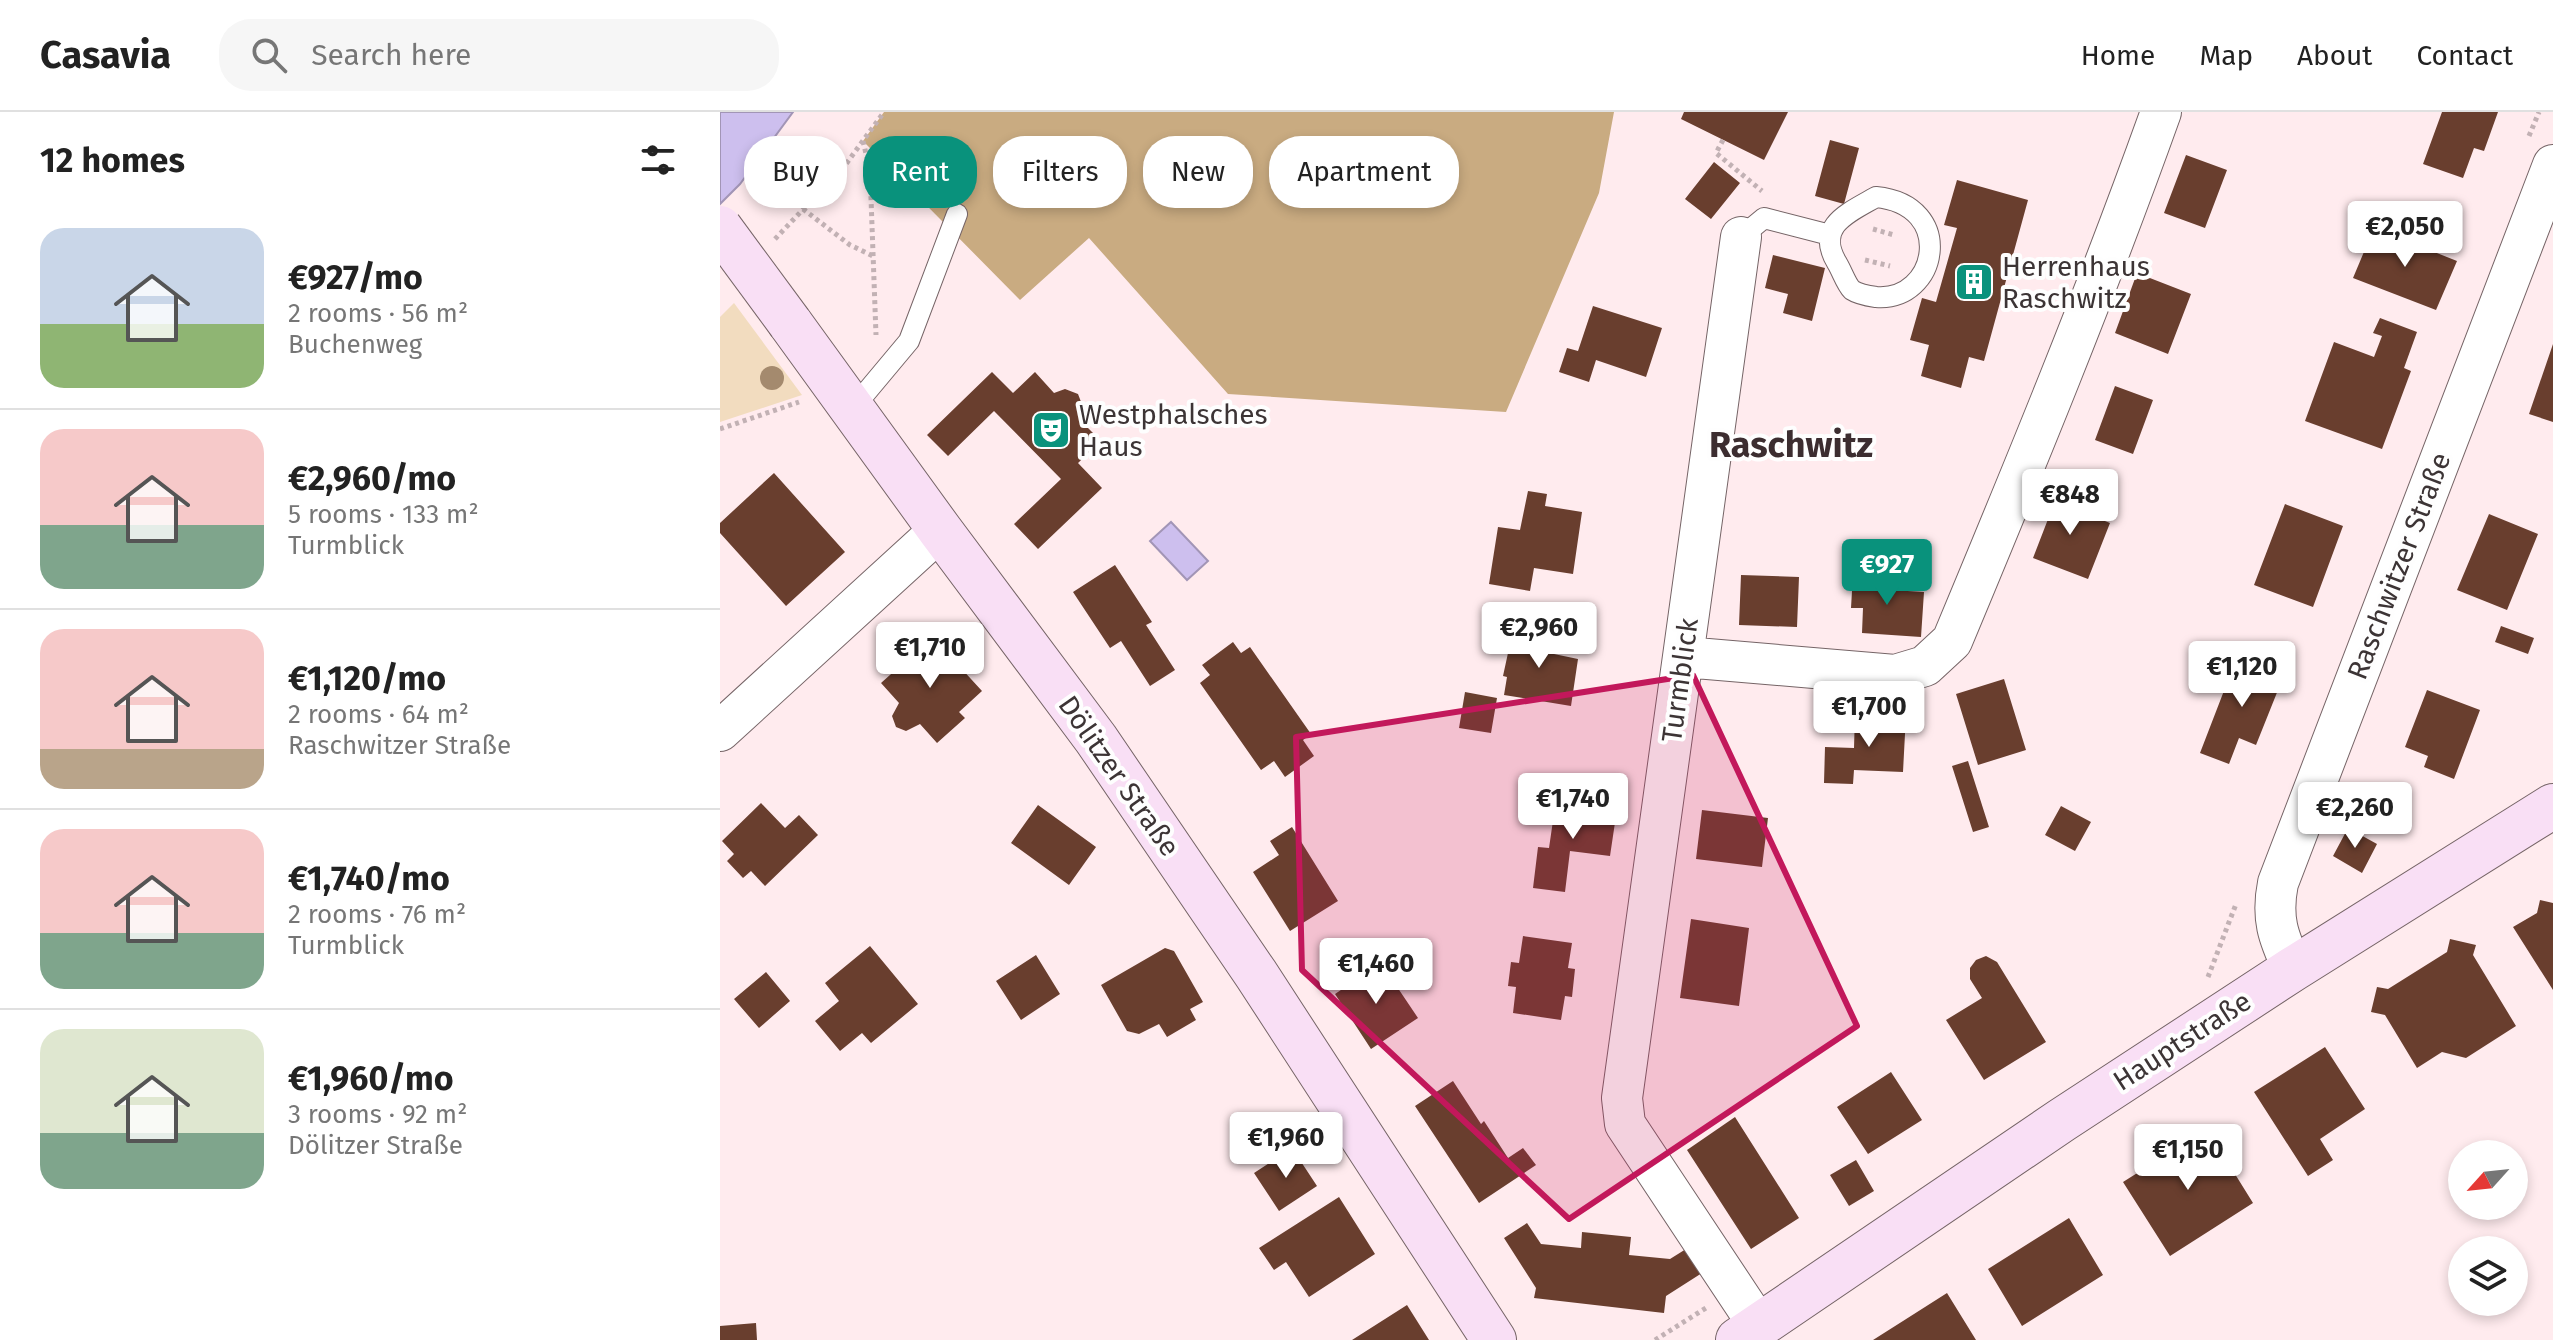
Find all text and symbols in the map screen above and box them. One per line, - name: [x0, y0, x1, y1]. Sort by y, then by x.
- search box: [219, 19, 779, 91]
- text: Casavia: [40, 32, 171, 78]
- icon: search: [247, 33, 291, 77]
- text: Search here: [311, 37, 471, 73]
- text: Home: [2081, 39, 2155, 72]
- text: Map: [2199, 39, 2253, 72]
- text: About: [2297, 39, 2372, 72]
- text: Contact: [2416, 39, 2513, 72]
- chip: Buy: [744, 136, 847, 208]
- chip: Rent: [863, 136, 977, 208]
- chip: Filters: [993, 136, 1127, 208]
- chip: New: [1143, 136, 1253, 208]
- chip: Apartment: [1269, 136, 1459, 208]
- icon: filters: [636, 138, 680, 182]
- text: 12 homes: [40, 140, 185, 181]
- pin: €2,050: [2340, 201, 2470, 269]
- text: €2,050: [2366, 211, 2444, 242]
- place label: Herrenhaus Raschwitz: [2002, 250, 2150, 315]
- text: €927/mo: [288, 257, 423, 298]
- icon: home: [104, 260, 200, 356]
- building icon: Herrenhaus Raschwitz: [1953, 261, 1995, 303]
- text: 2 rooms · 56 m²: [288, 298, 468, 329]
- text: Buchenweg: [288, 329, 422, 360]
- place label: Westphalsches Haus: [1079, 398, 1268, 463]
- theatre icon: Westphalsches Haus: [1030, 409, 1072, 451]
- district label: Raschwitz: [1709, 423, 1873, 467]
- street label: Raschwitzer Straße: [2341, 448, 2457, 684]
- text: €2,960/mo: [288, 458, 456, 499]
- icon: home: [104, 461, 200, 557]
- pin: €848: [2023, 469, 2117, 537]
- text: €848: [2040, 479, 2100, 510]
- text: 5 rooms · 133 m²: [288, 499, 479, 530]
- text: Turmblick: [288, 530, 404, 561]
- pin: €927: [1840, 539, 1934, 607]
- text: €927: [1860, 549, 1914, 580]
- pin: €2,960: [1474, 602, 1604, 670]
- text: €2,960: [1500, 612, 1578, 643]
- street label: Turmblick: [1655, 615, 1705, 744]
- pin: €1,710: [865, 622, 995, 690]
- text: €1,710: [894, 632, 966, 663]
- pin: €1,120: [2177, 641, 2307, 709]
- text: €1,120: [2206, 651, 2278, 682]
- text: €1,120/mo: [288, 658, 446, 699]
- icon: home: [104, 661, 200, 757]
- pin: €1,700: [1804, 681, 1934, 749]
- street label: Dölitzer Straße: [1051, 689, 1187, 863]
- text: €1,700: [1831, 691, 1907, 722]
- text: 2 rooms · 64 m²: [288, 699, 469, 730]
- text: Raschwitzer Straße: [288, 730, 511, 761]
- pin: €1,740: [1508, 773, 1638, 841]
- pin: €2,260: [2290, 782, 2420, 850]
- text: €1,740: [1536, 783, 1610, 814]
- text: €2,260: [2316, 792, 2394, 823]
- text: €1,740/mo: [288, 858, 450, 899]
- icon: home: [104, 861, 200, 957]
- text: 2 rooms · 76 m²: [288, 899, 466, 930]
- text: Turmblick: [288, 930, 404, 961]
- pin: €1,460: [1311, 938, 1441, 1006]
- text: €1,460: [1338, 948, 1414, 979]
- street label: Hauptstraße: [2107, 984, 2257, 1098]
- text: €1,960/mo: [288, 1058, 454, 1099]
- icon: home: [104, 1061, 200, 1157]
- text: 3 rooms · 92 m²: [288, 1099, 467, 1130]
- pin: €1,960: [1221, 1112, 1351, 1180]
- text: €1,960: [1248, 1122, 1324, 1153]
- pin: €1,150: [2123, 1124, 2253, 1192]
- text: Dölitzer Straße: [288, 1130, 463, 1161]
- text: €1,150: [2152, 1134, 2224, 1165]
- north arrow: [2448, 1140, 2528, 1220]
- map controls: [2448, 1140, 2528, 1316]
- button: layers: [2448, 1236, 2528, 1316]

